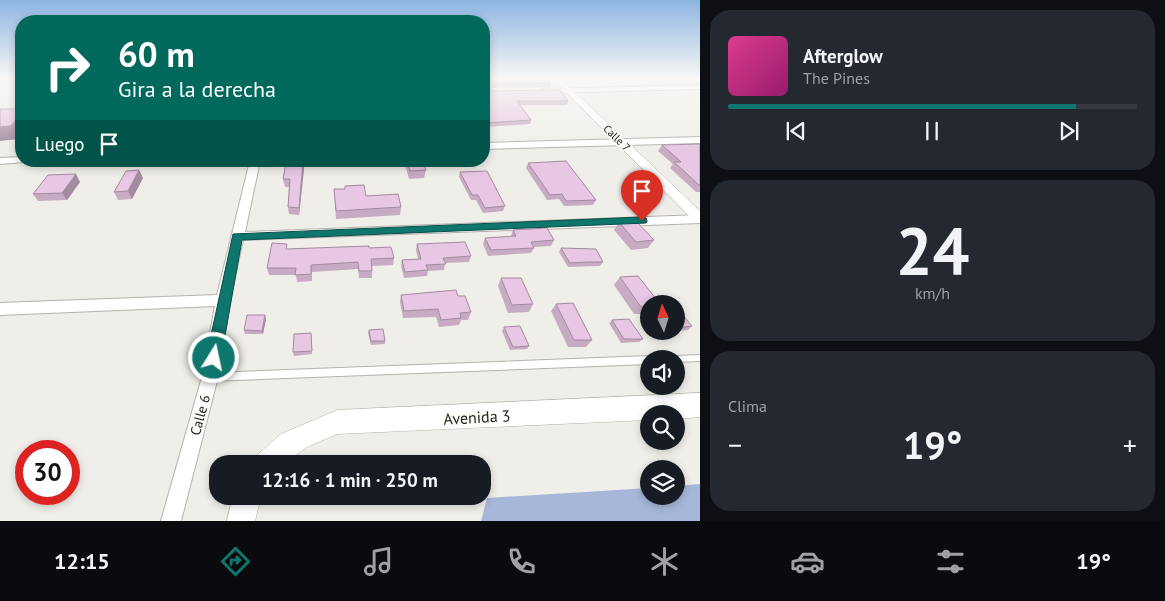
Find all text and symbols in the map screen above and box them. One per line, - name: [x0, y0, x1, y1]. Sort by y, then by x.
- text: 60 m: [118, 31, 195, 77]
- icon: right: [35, 35, 100, 100]
- text: Afterglow: [803, 44, 883, 68]
- text: The Pines: [803, 68, 870, 88]
- text: Gira a la derecha: [118, 75, 276, 103]
- icon: previous: [782, 117, 810, 145]
- icon: pause: [918, 117, 946, 145]
- icon: next: [1055, 117, 1083, 145]
- street label: Calle 7: [600, 122, 634, 154]
- icon: arrive: [95, 130, 123, 158]
- text: Luego: [35, 132, 85, 156]
- pin: [621, 170, 663, 221]
- icon: arrive: [628, 177, 656, 205]
- text: 24: [896, 208, 969, 292]
- text: km/h: [915, 283, 950, 303]
- north arrow: [640, 295, 685, 340]
- map controls: [640, 295, 685, 505]
- position arrow: [187, 331, 239, 383]
- button: sound: [640, 350, 685, 395]
- street label: Calle 6: [186, 393, 214, 437]
- text: Clima: [728, 396, 767, 416]
- street label: Avenida 3: [443, 405, 511, 429]
- button: search: [640, 405, 685, 450]
- text: 19°: [903, 420, 962, 469]
- text: −: [728, 426, 742, 463]
- text: +: [1123, 426, 1137, 463]
- speed limit sign: 30: [15, 440, 80, 505]
- button: layers: [640, 460, 685, 505]
- text: 12:16 · 1 min · 250 m: [262, 468, 438, 492]
- icon: directions: [218, 544, 253, 579]
- icon: music: [361, 544, 396, 579]
- icon: phone: [504, 544, 539, 579]
- icon: climate: [647, 544, 682, 579]
- icon: car: [790, 544, 825, 579]
- icon: filters: [933, 544, 968, 579]
- text: 12:15: [54, 547, 110, 575]
- text: 19°: [1076, 547, 1111, 575]

